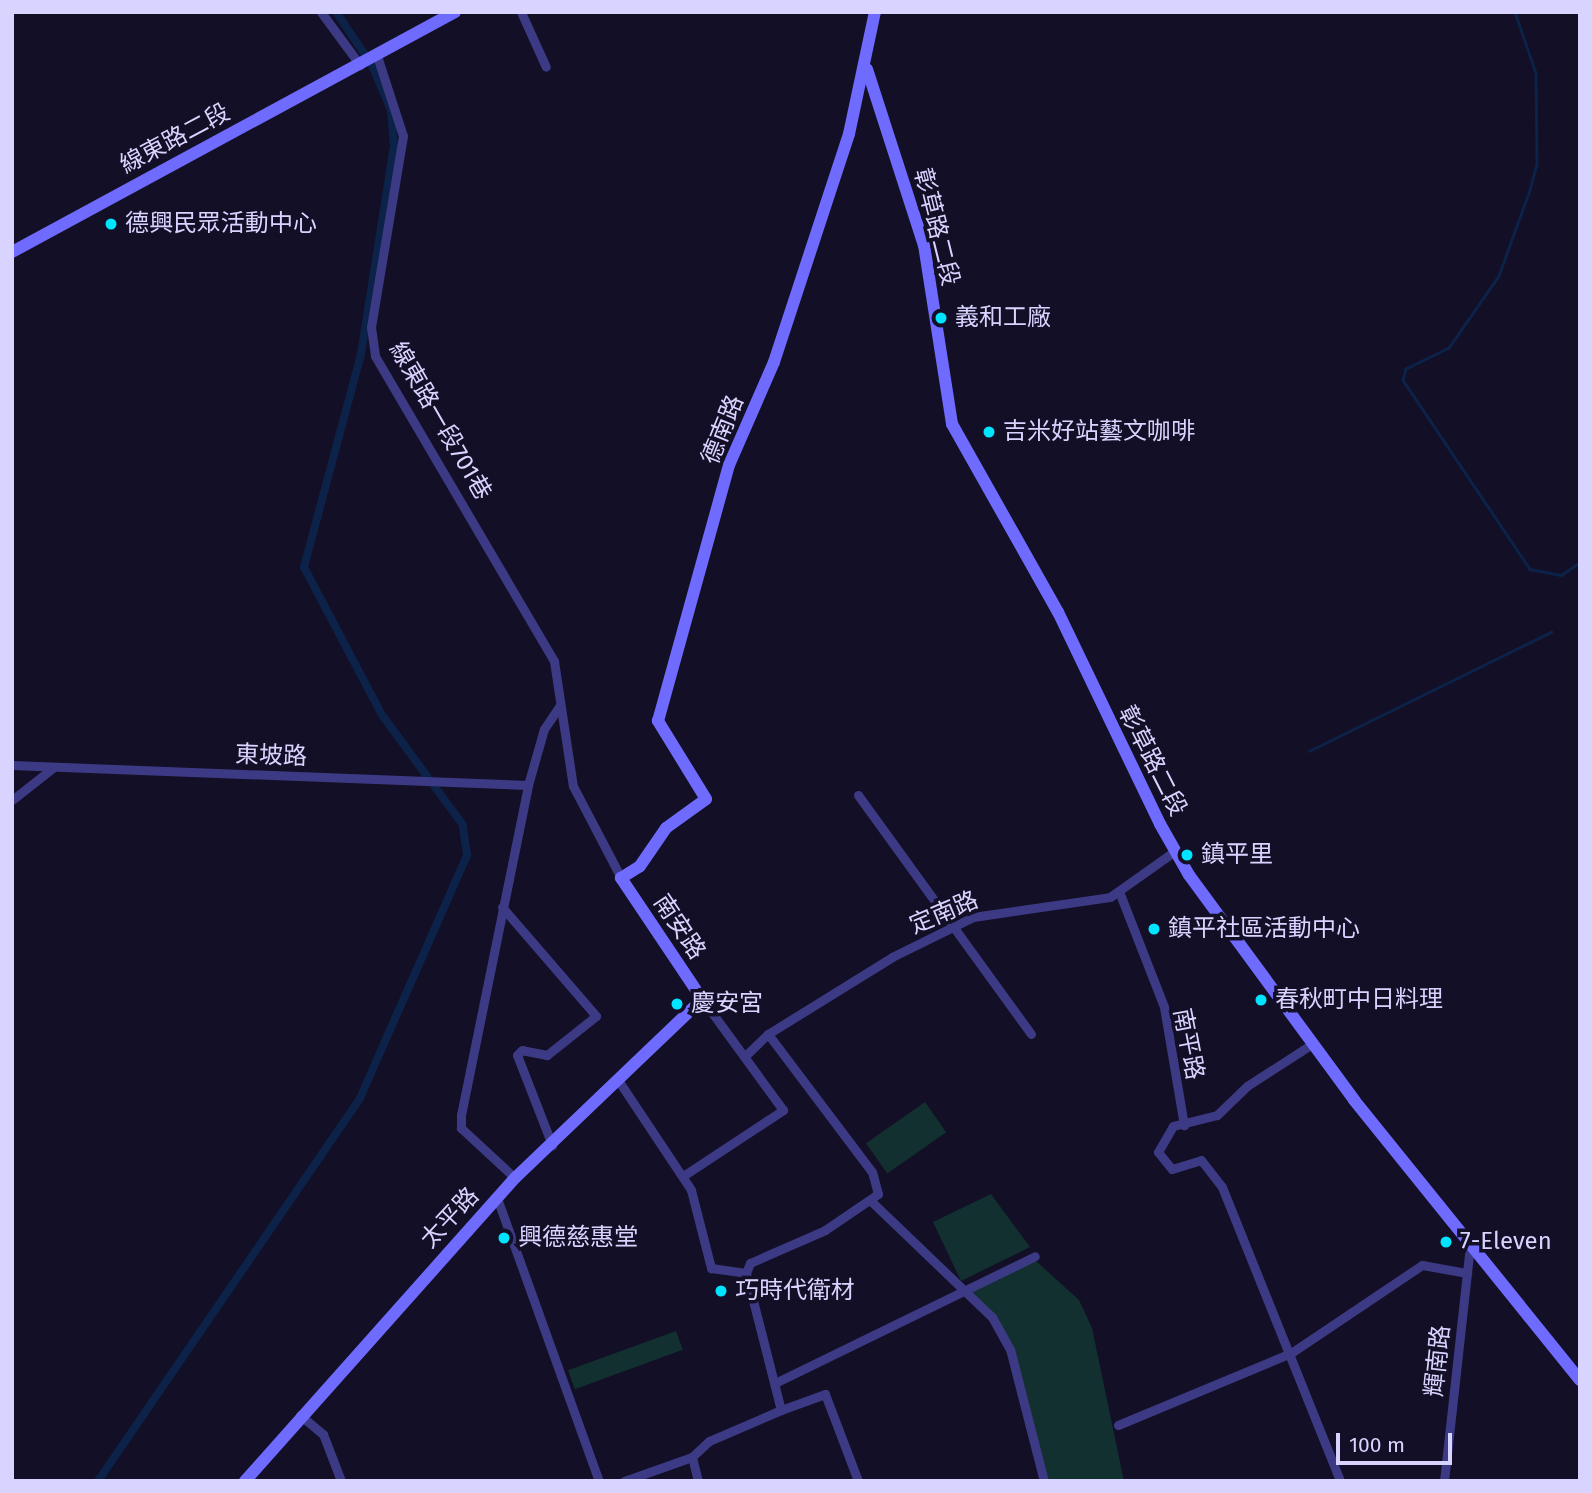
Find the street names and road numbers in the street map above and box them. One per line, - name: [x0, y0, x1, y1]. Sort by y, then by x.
- street label: 線東路二段: [115, 98, 235, 180]
- street label: 彰草路二段: [908, 165, 964, 289]
- street label: 線東路一段701巷: [383, 337, 497, 505]
- street label: 德南路: [696, 391, 750, 469]
- street label: 彰草路二段: [1112, 701, 1192, 821]
- street label: 東坡路: [235, 740, 307, 772]
- street label: 定南路: [905, 886, 983, 940]
- street label: 南安路: [647, 889, 711, 965]
- street label: 南平路: [1167, 1006, 1209, 1082]
- street label: 太平路: [415, 1182, 485, 1254]
- street label: 輝南路: [1420, 1324, 1456, 1398]

